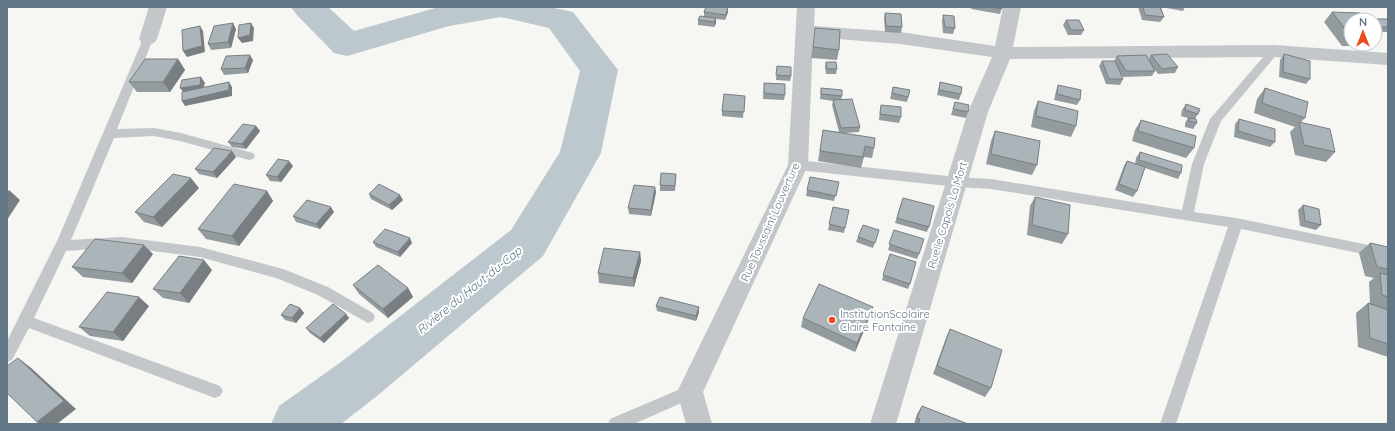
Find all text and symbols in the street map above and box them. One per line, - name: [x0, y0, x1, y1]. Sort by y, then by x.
- north arrow: [1343, 12, 1383, 52]
- text: N: [1359, 15, 1367, 29]
- street label: Rue Toussaint Louverture: [737, 160, 803, 284]
- street label: Ruelle Capois La Mort: [924, 160, 970, 270]
- water label: Rivière du Haut-du-Cap: [413, 242, 525, 337]
- place label: InstitutionScolaire Claire Fontaine: [840, 307, 930, 334]
- marker: InstitutionScolaire Claire Fontaine: [827, 315, 837, 325]

